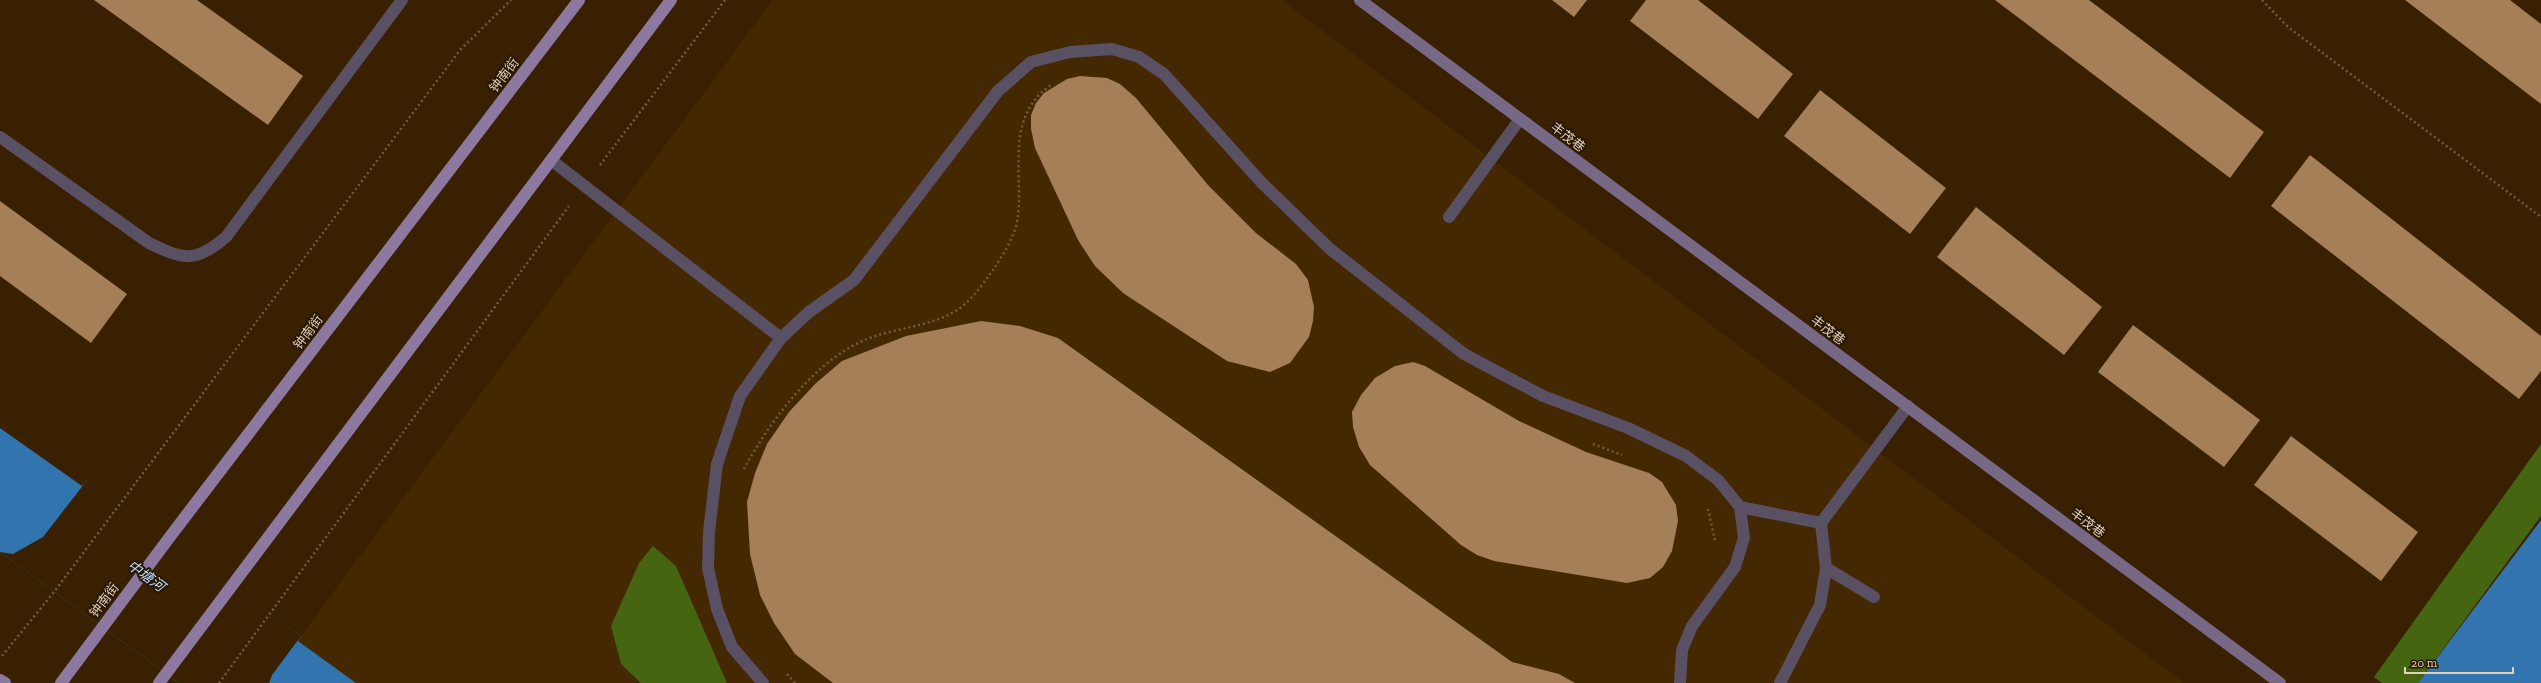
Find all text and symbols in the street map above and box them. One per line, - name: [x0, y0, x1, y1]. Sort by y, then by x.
- street label: 钟南街: [486, 55, 522, 95]
- street label: 丰茂巷: [1548, 119, 1588, 155]
- street label: 钟南街: [290, 312, 326, 352]
- street label: 丰茂巷: [1808, 312, 1848, 348]
- street label: 丰茂巷: [2068, 505, 2108, 541]
- water label: 中塘河: [124, 557, 170, 597]
- street label: 钟南街: [86, 580, 122, 620]
- scale bar: [2405, 649, 2513, 675]
- text: 20 m: [2411, 656, 2438, 670]

